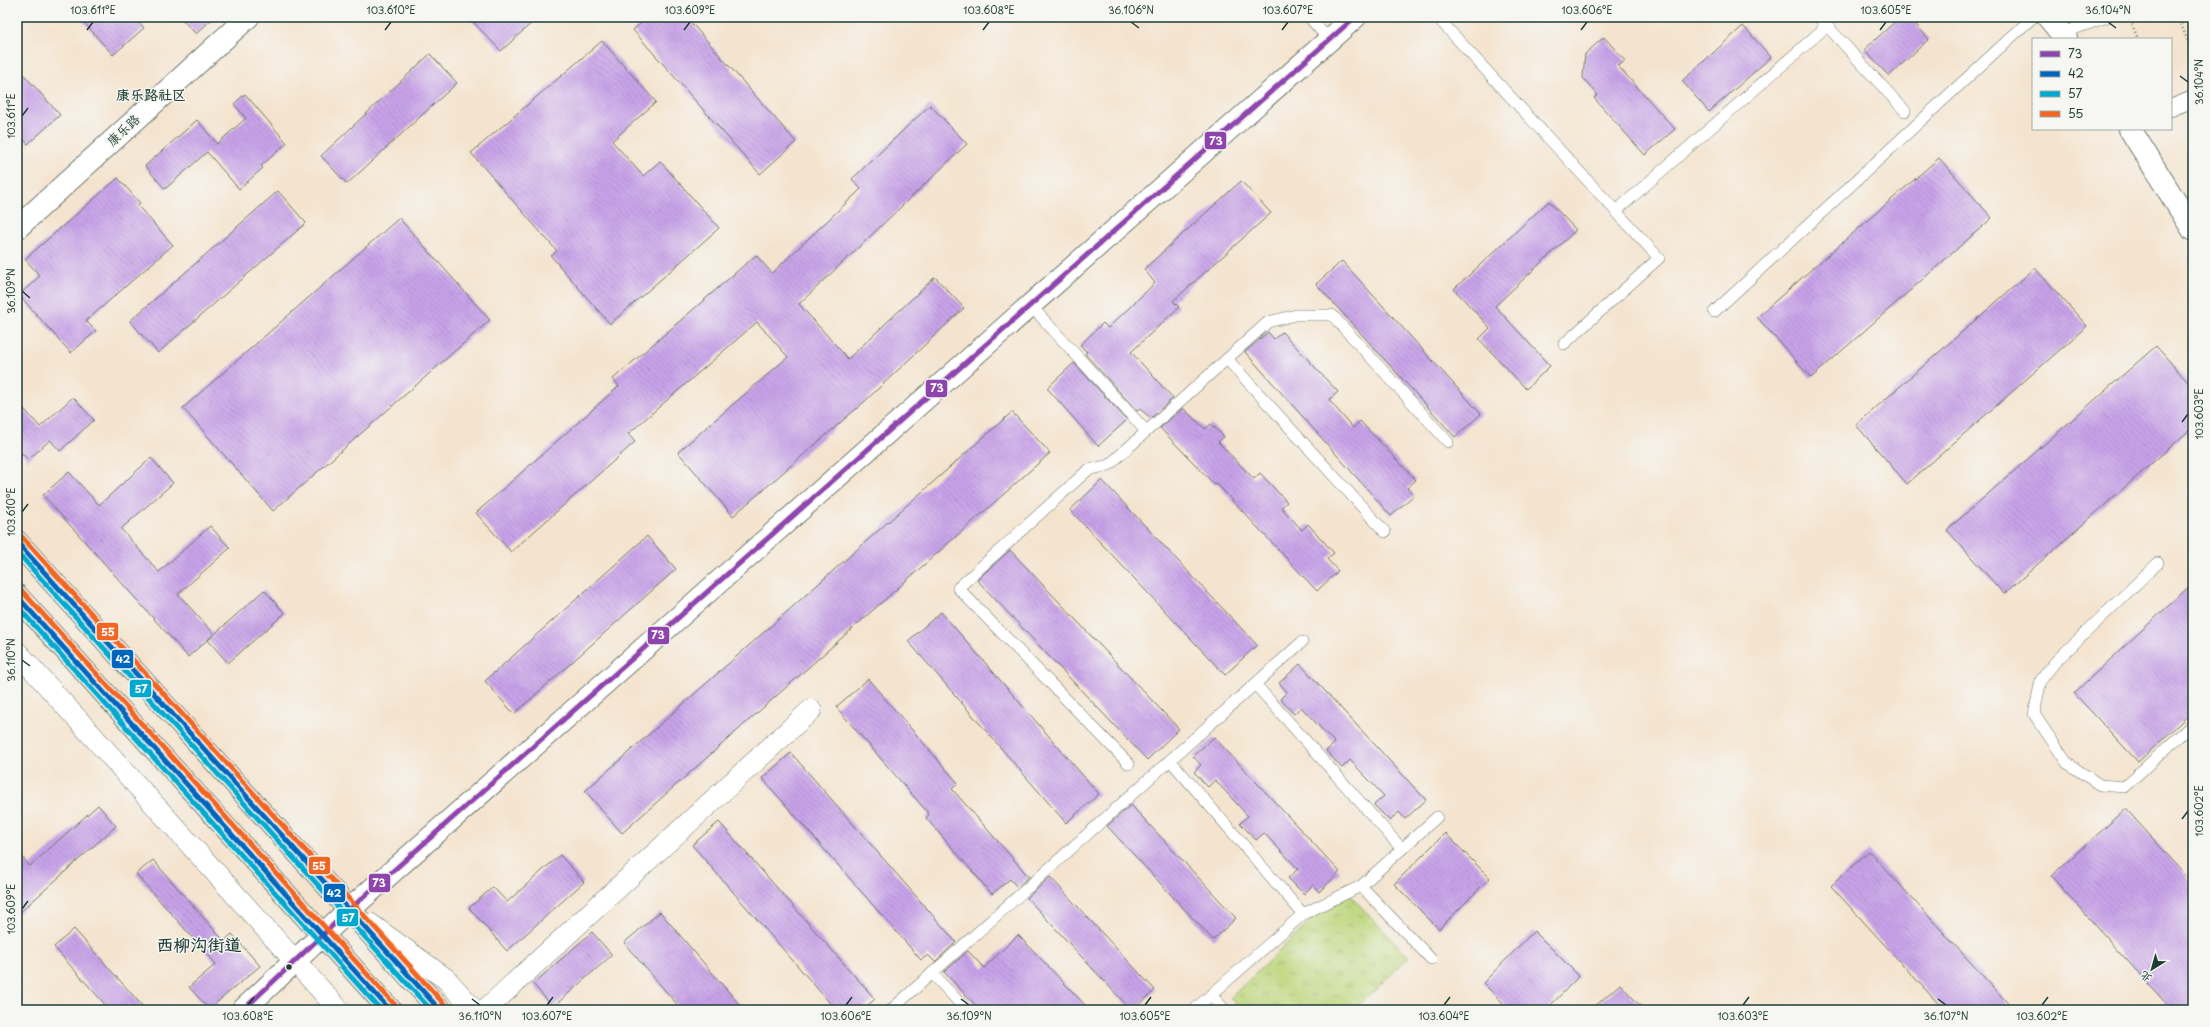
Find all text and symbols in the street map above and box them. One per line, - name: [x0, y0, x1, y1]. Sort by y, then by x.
- text: 103.611°E: [70, 2, 116, 17]
- text: 103.610°E: [367, 2, 415, 17]
- text: 103.609°E: [665, 2, 715, 17]
- text: 103.608°E: [963, 2, 1015, 17]
- text: 36.106°N: [1108, 2, 1154, 17]
- text: 103.607°E: [1263, 2, 1313, 17]
- text: 103.606°E: [1561, 2, 1613, 17]
- text: 103.605°E: [1861, 2, 1912, 17]
- text: 36.104°N: [2085, 2, 2131, 17]
- legend: [2032, 38, 2172, 130]
- text: 73: [2068, 44, 2083, 62]
- text: 36.104°N: [2191, 59, 2206, 105]
- text: 42: [2068, 64, 2084, 82]
- district label: 康乐路社区: [116, 84, 186, 105]
- text: 57: [2068, 84, 2083, 102]
- text: 103.611°E: [3, 93, 18, 139]
- text: 55: [2068, 104, 2083, 122]
- street label: 康乐路: [102, 109, 143, 150]
- line badge: 73: [1204, 131, 1227, 150]
- text: 73: [1209, 132, 1223, 149]
- text: 36.109°N: [3, 268, 18, 314]
- line badge: 73: [925, 379, 948, 398]
- text: 73: [930, 379, 944, 396]
- text: 103.603°E: [2191, 388, 2206, 440]
- text: 103.610°E: [3, 488, 18, 536]
- line badge: 55: [96, 622, 119, 641]
- text: 55: [101, 623, 115, 640]
- line badge: 73: [647, 626, 670, 645]
- text: 73: [651, 626, 665, 643]
- text: 36.110°N: [3, 638, 18, 682]
- line badge: 42: [111, 649, 134, 669]
- text: 42: [116, 650, 131, 667]
- line badge: 57: [129, 679, 152, 698]
- text: 57: [134, 680, 148, 697]
- text: 103.602°E: [2191, 785, 2206, 837]
- line badge: 55: [308, 856, 331, 875]
- text: 55: [312, 857, 326, 874]
- line badge: 73: [368, 873, 391, 893]
- text: 73: [372, 874, 386, 891]
- line badge: 42: [323, 883, 346, 903]
- text: 103.609°E: [3, 884, 18, 934]
- text: 42: [327, 884, 342, 901]
- line badge: 57: [336, 908, 359, 927]
- text: 57: [341, 909, 355, 926]
- district label: 西柳沟街道: [157, 931, 242, 957]
- north arrow: [2132, 949, 2172, 989]
- unlabelled marker: [284, 962, 294, 972]
- text: 北: [2136, 967, 2155, 987]
- text: 103.608°E: [222, 1008, 274, 1023]
- text: 36.110°N: [458, 1008, 502, 1023]
- text: 103.607°E: [522, 1008, 572, 1023]
- text: 103.606°E: [820, 1008, 872, 1023]
- text: 36.109°N: [946, 1008, 992, 1023]
- text: 103.605°E: [1120, 1008, 1171, 1023]
- text: 103.604°E: [1418, 1008, 1470, 1023]
- text: 103.603°E: [1717, 1008, 1769, 1023]
- text: 36.107°N: [1923, 1008, 1969, 1023]
- text: 103.602°E: [2016, 1008, 2068, 1023]

